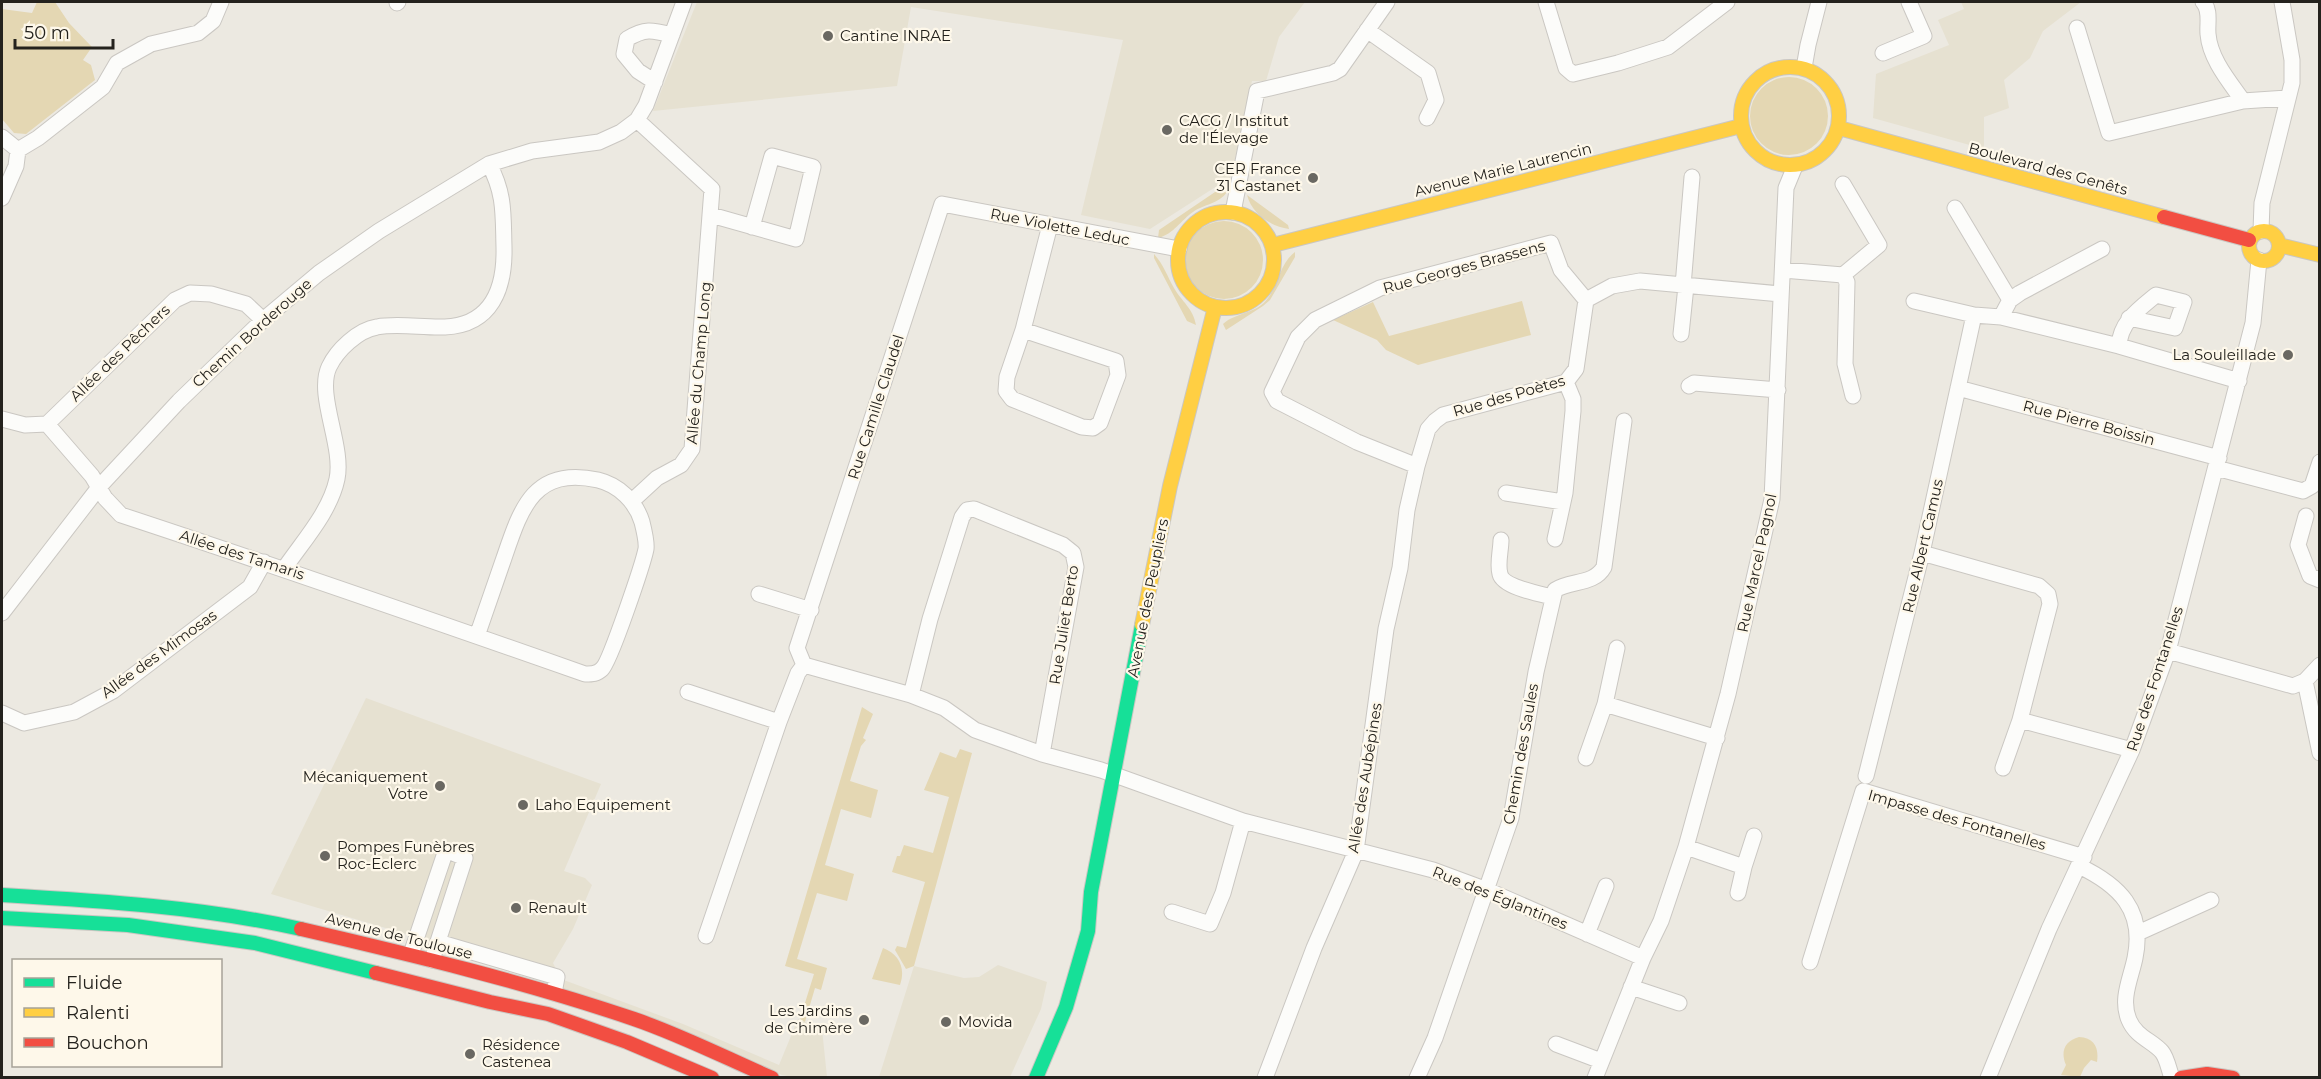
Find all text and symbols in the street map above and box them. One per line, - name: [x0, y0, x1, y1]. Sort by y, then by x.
- scale bar: [15, 12, 112, 50]
- text: 50 m: [24, 22, 70, 44]
- place label: Cantine INRAE: [840, 26, 951, 45]
- marker: Cantine INRAE: [821, 29, 835, 43]
- place label: CACG / Institut de l'Élevage: [1179, 111, 1289, 147]
- marker: CACG / Institut de l'Élevage: [1160, 123, 1174, 137]
- street label: Avenue Marie Laurencin: [1412, 138, 1593, 201]
- street label: Boulevard des Genêts: [1966, 138, 2130, 199]
- place label: CER France 31 Castanet: [1214, 159, 1301, 195]
- marker: CER France 31 Castanet: [1306, 171, 1320, 185]
- street label: Rue Violette Leduc: [989, 204, 1132, 249]
- street label: Rue Georges Brassens: [1381, 236, 1547, 297]
- street label: Chemin Borderouge: [188, 274, 315, 391]
- street label: Allée du Champ Long: [682, 281, 715, 445]
- street label: Allée des Pêchers: [66, 300, 174, 405]
- street label: Rue Camille Claudel: [843, 332, 908, 482]
- place label: La Souleillade: [2172, 345, 2276, 364]
- marker: La Souleillade: [2281, 348, 2295, 362]
- street label: Rue des Poètes: [1451, 370, 1567, 421]
- street label: Rue Pierre Boissin: [2021, 396, 2157, 449]
- street label: Rue Albert Camus: [1898, 477, 1947, 615]
- street label: Rue Marcel Pagnol: [1733, 492, 1781, 634]
- street label: Avenue des Peupliers: [1123, 517, 1172, 679]
- street label: Allée des Tamaris: [177, 525, 307, 584]
- street label: Rue Juliet Berto: [1045, 564, 1082, 686]
- street label: Rue des Fontanelles: [2122, 604, 2187, 754]
- street label: Allée des Mimosas: [97, 605, 220, 702]
- street label: Chemin des Saules: [1499, 682, 1542, 826]
- street label: Allée des Aubépines: [1343, 701, 1386, 854]
- place label: Mécaniquement Votre: [303, 767, 428, 803]
- marker: Mécaniquement Votre: [433, 779, 447, 793]
- street label: Impasse des Fontanelles: [1866, 785, 2048, 854]
- place label: Laho Equipement: [535, 795, 671, 814]
- marker: Laho Equipement: [516, 798, 530, 812]
- place label: Pompes Funèbres Roc-Eclerc: [337, 837, 474, 873]
- marker: Pompes Funèbres Roc-Eclerc: [318, 849, 332, 863]
- street label: Rue des Églantines: [1430, 862, 1571, 933]
- place label: Renault: [528, 898, 587, 917]
- marker: Renault: [509, 901, 523, 915]
- street label: Avenue de Toulouse: [324, 908, 475, 963]
- legend: [12, 959, 222, 1067]
- text: Fluide: [66, 972, 122, 994]
- place label: Les Jardins de Chimère: [764, 1001, 852, 1037]
- text: Ralenti: [66, 1002, 130, 1024]
- place label: Movida: [958, 1012, 1013, 1031]
- marker: Les Jardins de Chimère: [857, 1013, 871, 1027]
- marker: Movida: [939, 1015, 953, 1029]
- text: Bouchon: [66, 1032, 149, 1054]
- place label: Résidence Castenea: [482, 1035, 560, 1071]
- marker: Résidence Castenea: [463, 1047, 477, 1061]

